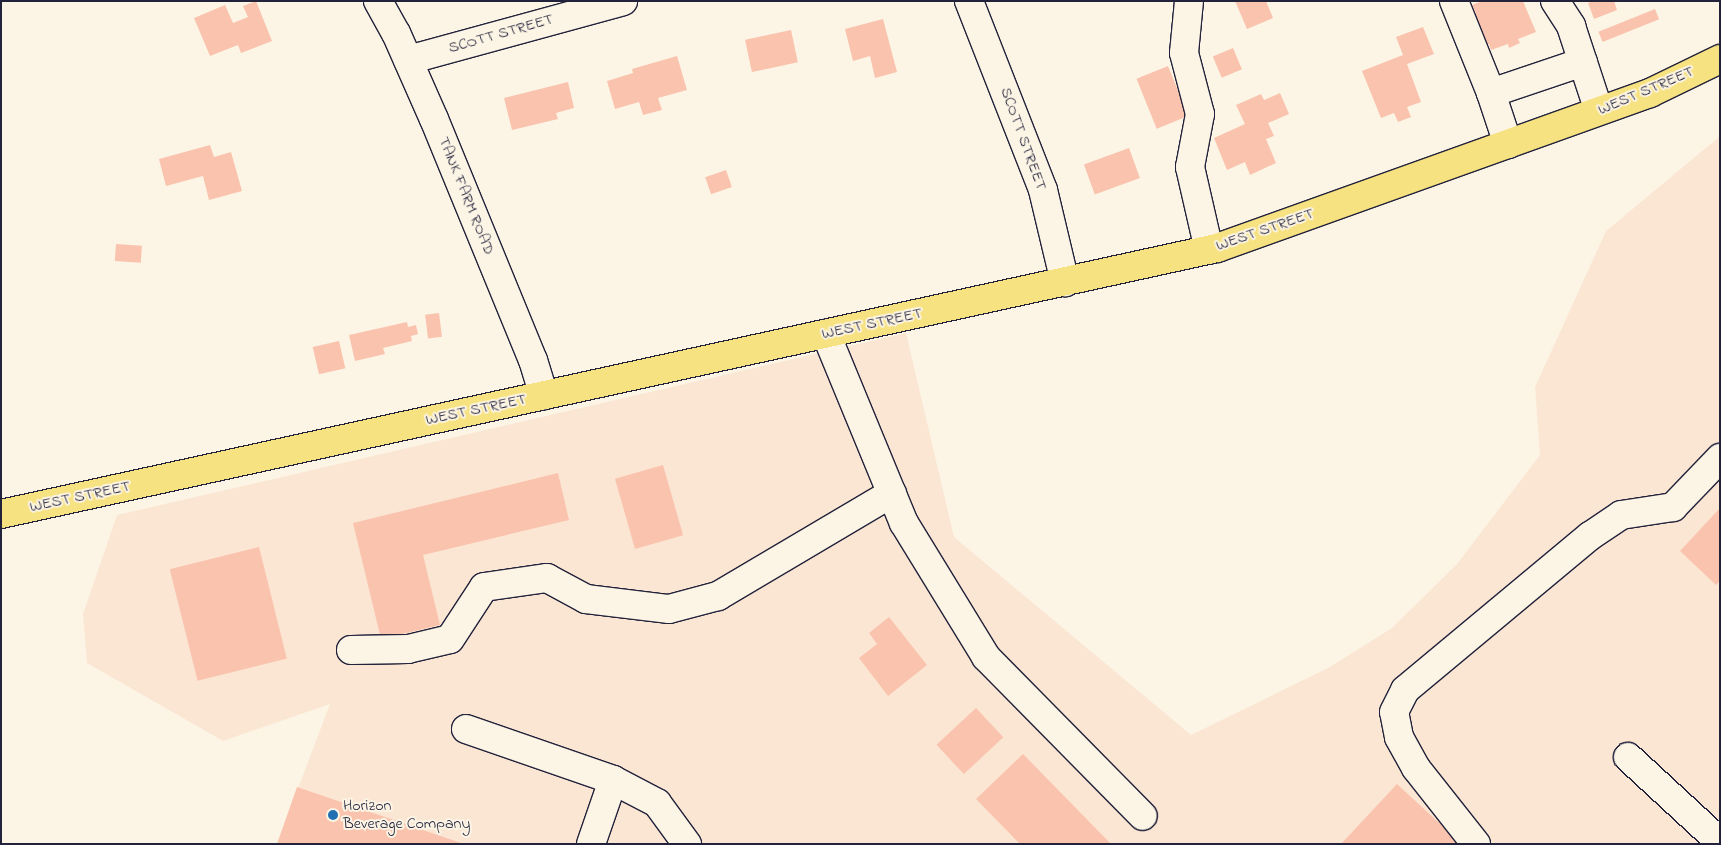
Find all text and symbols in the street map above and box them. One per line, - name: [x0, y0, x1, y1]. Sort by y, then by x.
- street label: SCOTT STREET: [446, 10, 556, 58]
- street label: WEST STREET: [1595, 62, 1697, 120]
- street label: SCOTT STREET: [995, 85, 1051, 193]
- street label: TANK FARM ROAD: [434, 134, 498, 258]
- street label: WEST STREET: [1213, 204, 1317, 256]
- street label: WEST STREET: [820, 304, 924, 344]
- street label: WEST STREET: [424, 390, 528, 430]
- street label: WEST STREET: [28, 477, 132, 517]
- place label: Horizon Beverage Company: [343, 796, 470, 834]
- marker: Horizon Beverage Company: [327, 809, 339, 821]

